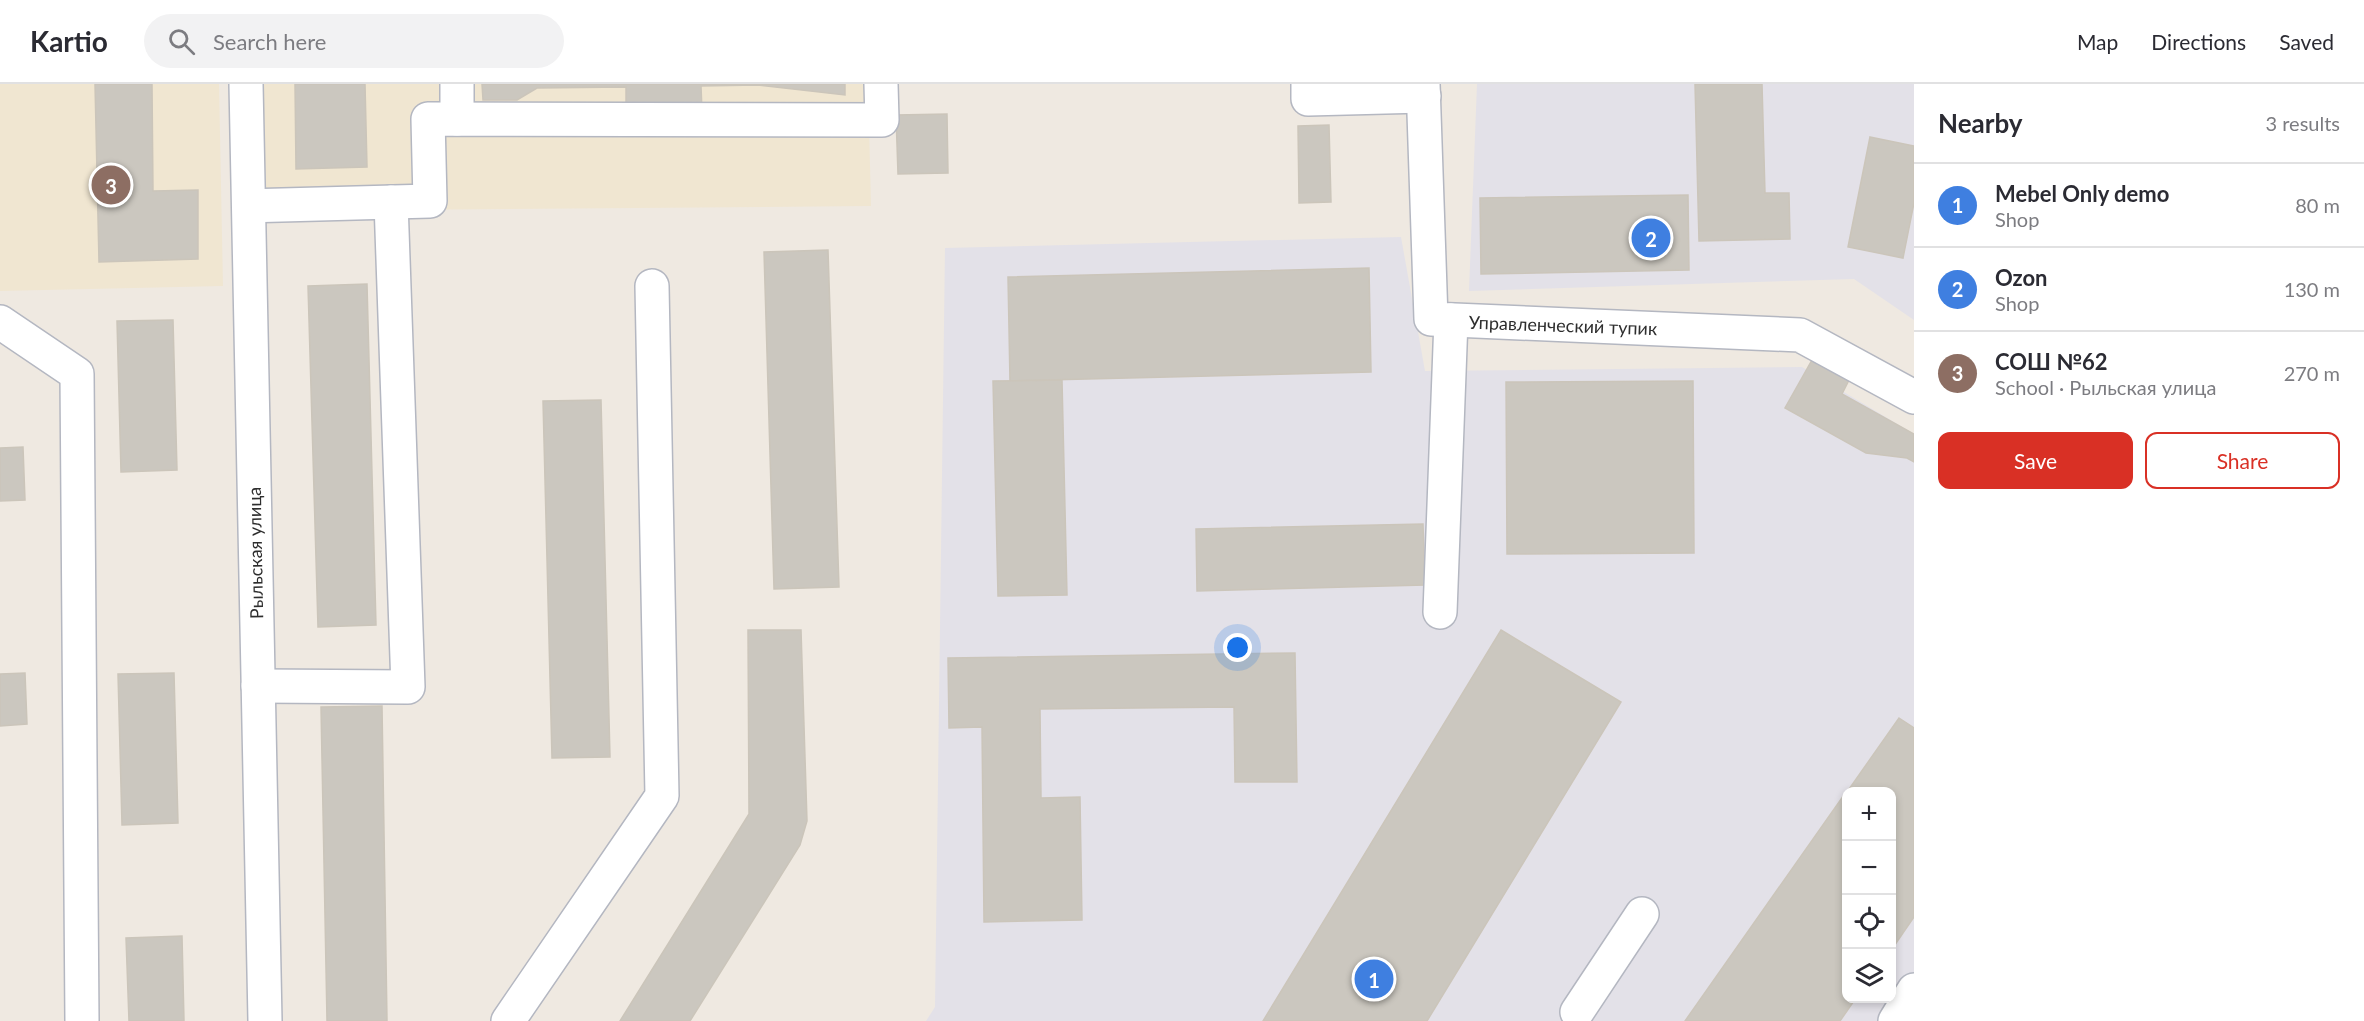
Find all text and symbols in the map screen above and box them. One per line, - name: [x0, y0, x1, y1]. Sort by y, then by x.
- search box: [144, 14, 564, 68]
- text: Kartio: [30, 24, 108, 58]
- icon: search: [165, 25, 198, 58]
- text: Search here: [213, 28, 326, 55]
- text: Map: [2077, 29, 2118, 54]
- text: Directions: [2151, 29, 2246, 54]
- text: Saved: [2279, 29, 2334, 54]
- text: Nearby: [1938, 107, 2023, 139]
- text: 3 results: [2265, 111, 2340, 135]
- pin: 3: [92, 162, 130, 208]
- text: Mebel Only demo: [1995, 180, 2169, 207]
- text: 1: [1952, 193, 1963, 217]
- text: 80 m: [2295, 193, 2340, 217]
- text: Shop: [1995, 207, 2039, 231]
- pin: 2: [1632, 216, 1670, 260]
- text: Ozon: [1995, 264, 2048, 291]
- text: 2: [1952, 277, 1963, 301]
- text: 130 m: [2284, 277, 2340, 301]
- text: Shop: [1995, 291, 2039, 315]
- street label: Управленческий тупик: [1468, 311, 1658, 339]
- text: СОШ №62: [1995, 348, 2108, 375]
- text: 3: [1952, 361, 1963, 385]
- text: 270 m: [2284, 361, 2340, 385]
- text: School · Рыльская улица: [1995, 375, 2216, 399]
- button: Save: [1938, 432, 2133, 489]
- button: Share: [2145, 432, 2340, 489]
- street label: Рыльская улица: [243, 487, 267, 619]
- your location: [1223, 633, 1252, 662]
- map controls: [1842, 787, 1896, 1003]
- button: +: [1842, 787, 1896, 841]
- button: −: [1842, 841, 1896, 895]
- button: locate: [1842, 895, 1896, 949]
- button: layers: [1842, 949, 1896, 1003]
- pin: 1: [1354, 956, 1394, 1002]

